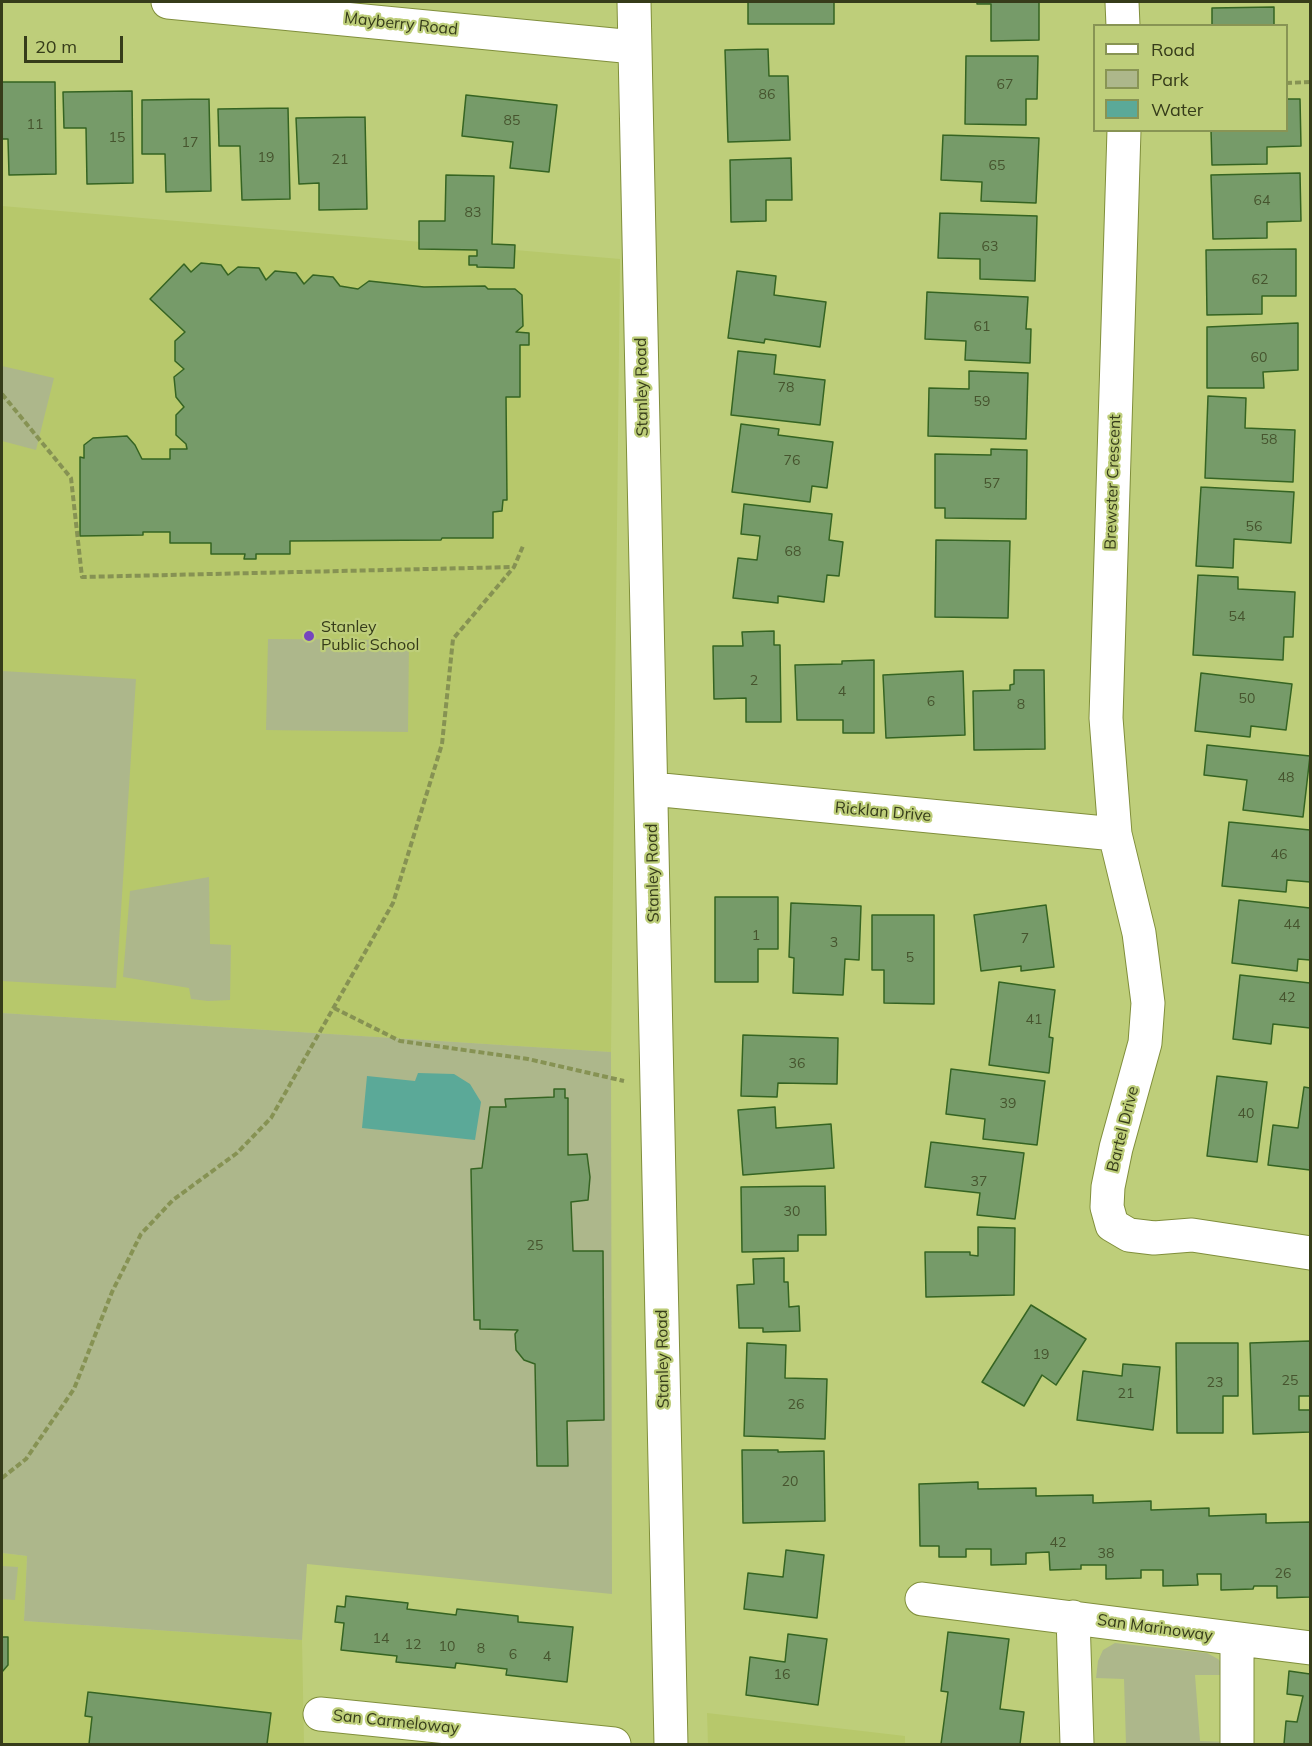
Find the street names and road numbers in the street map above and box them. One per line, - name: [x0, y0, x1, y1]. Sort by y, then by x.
- street label: Mayberry Road: [343, 8, 459, 40]
- street label: Stanley Road: [632, 337, 652, 437]
- street label: Brewster Crescent: [1101, 414, 1125, 550]
- street label: Ricklan Drive: [834, 798, 932, 826]
- street label: Stanley Road: [643, 823, 663, 923]
- street label: Bartel Drive: [1103, 1084, 1143, 1174]
- street label: Stanley Road: [653, 1309, 673, 1409]
- street label: San Marinoway: [1096, 1610, 1214, 1646]
- street label: San Carmeloway: [332, 1706, 460, 1738]

